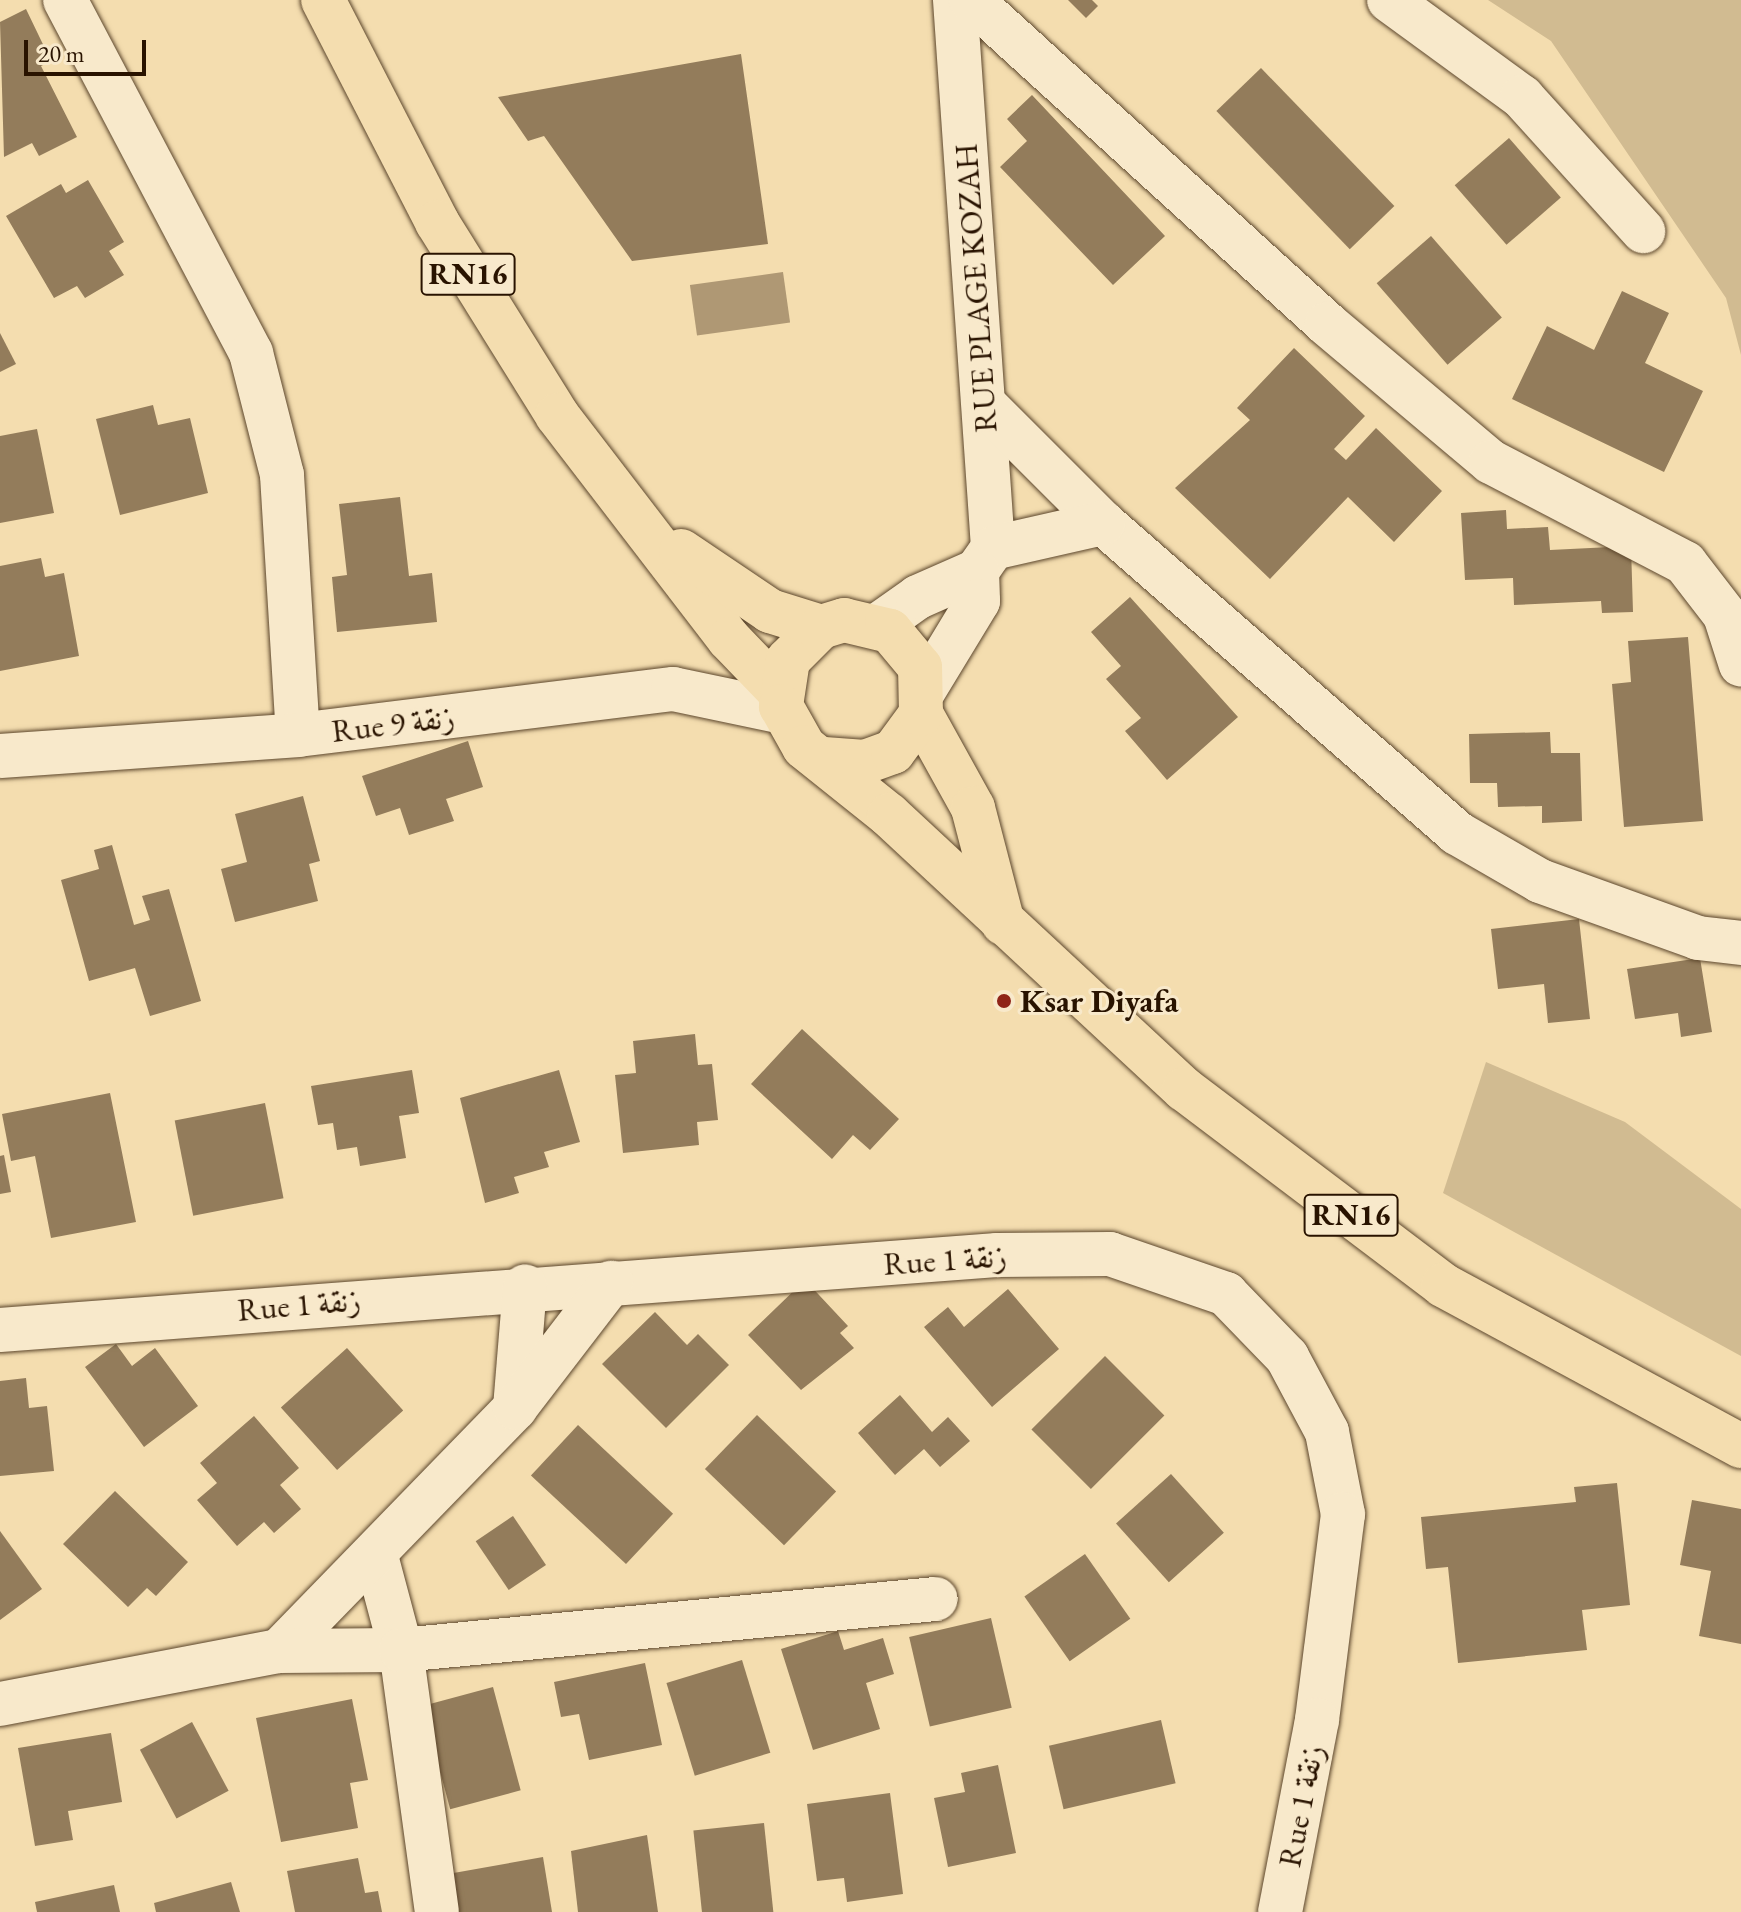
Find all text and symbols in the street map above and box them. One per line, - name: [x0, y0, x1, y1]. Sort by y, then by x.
- scale bar: [28, 24, 150, 74]
- text: 20 m: [38, 38, 85, 69]
- street label: RUE PLAGE KOZAH: [947, 142, 1005, 434]
- road number: RN16: [420, 248, 516, 300]
- street label: Rue 9 زنقة: [329, 697, 457, 751]
- place label: Ksar Diyafa: [1020, 982, 1178, 1020]
- marker: Ksar Diyafa: [995, 992, 1013, 1010]
- road number: RN16: [1303, 1189, 1399, 1241]
- street label: Rue 1 زنقة: [882, 1237, 1008, 1283]
- street label: Rue 1 زنقة: [236, 1280, 362, 1330]
- street label: Rue 1 زنقة: [1270, 1742, 1332, 1870]

